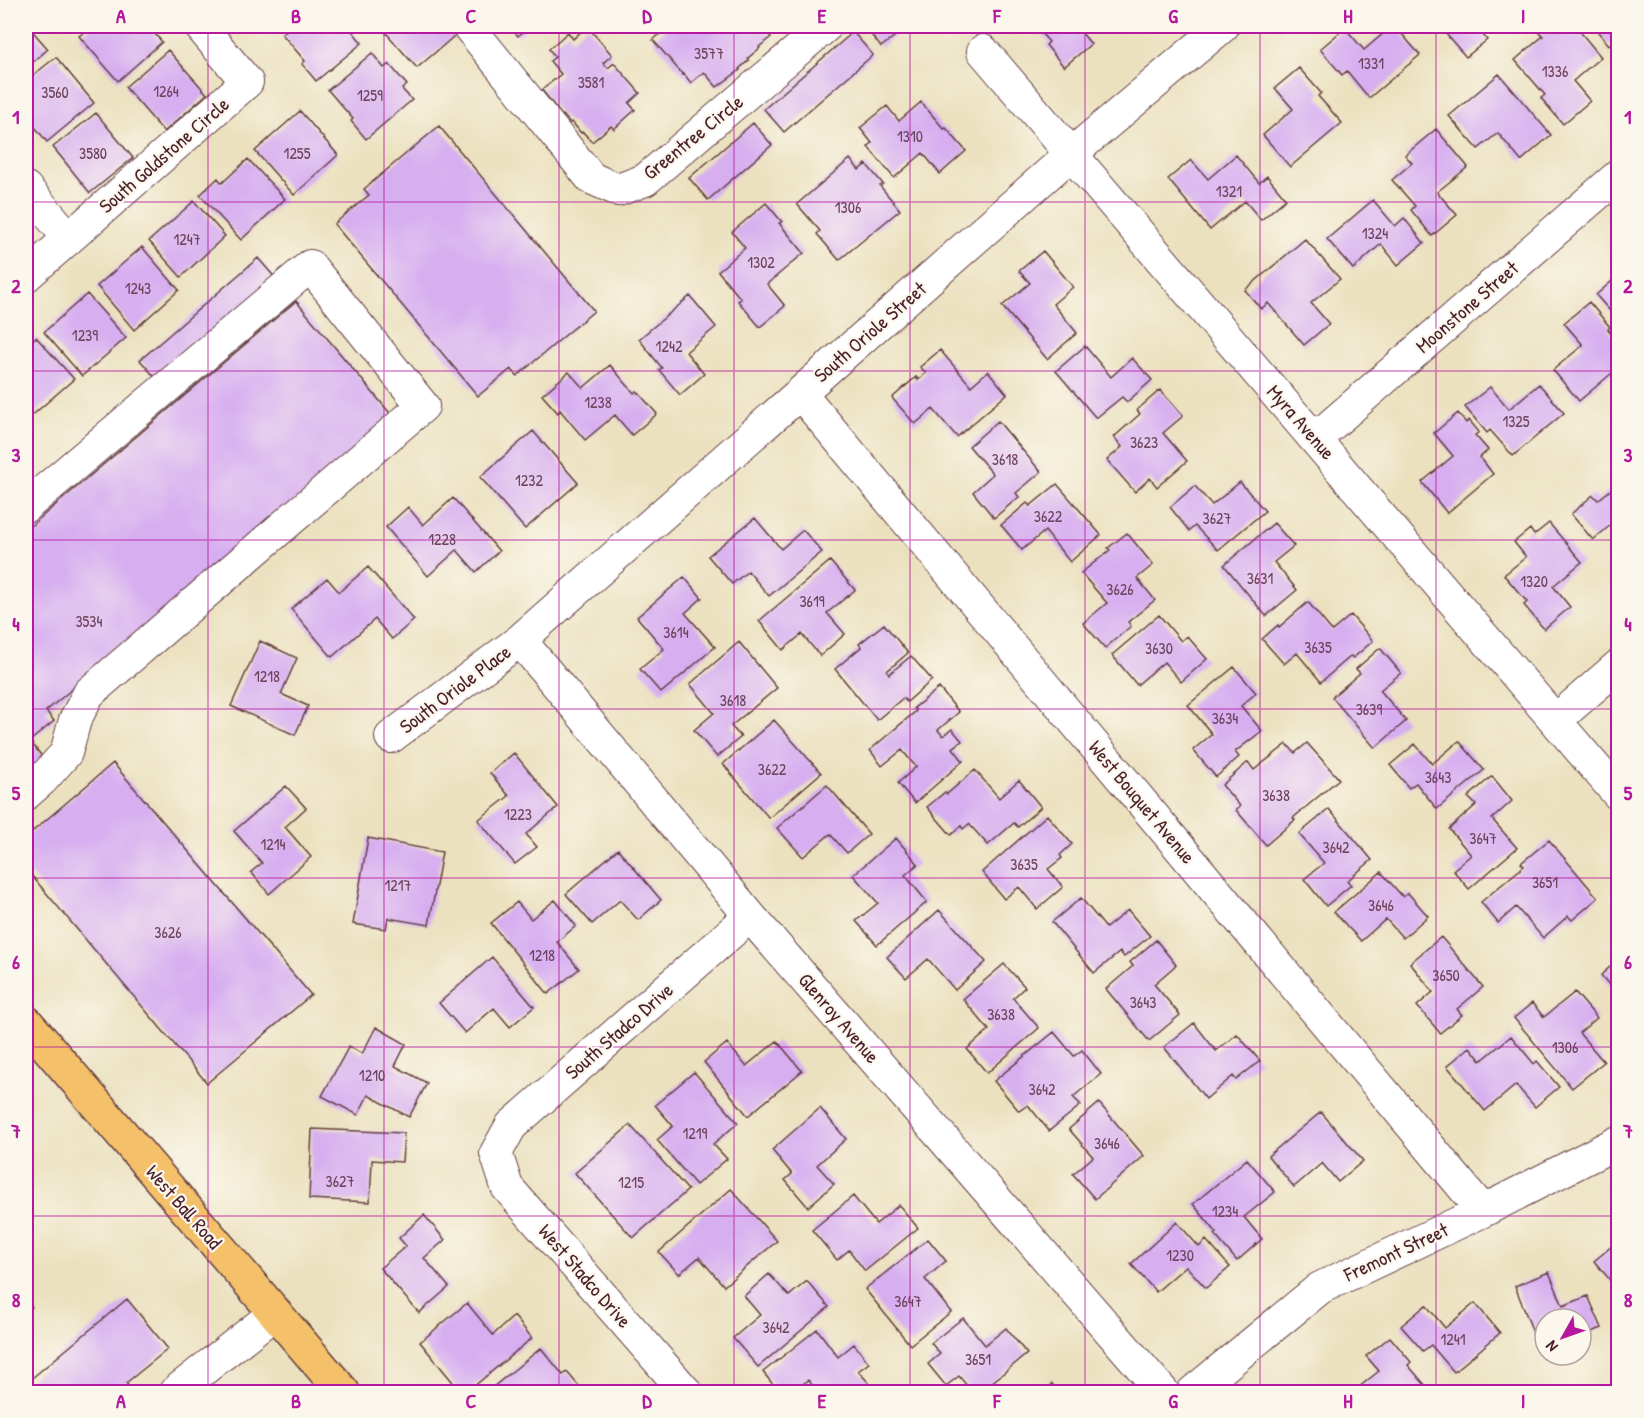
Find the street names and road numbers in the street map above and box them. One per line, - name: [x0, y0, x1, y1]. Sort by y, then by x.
- street label: Greentree Circle: [637, 88, 748, 185]
- street label: South Goldstone Circle: [93, 91, 235, 219]
- street label: Moonstone Street: [1410, 254, 1525, 359]
- street label: South Oriole Street: [808, 274, 933, 388]
- street label: Myra Avenue: [1261, 378, 1342, 465]
- street label: South Oriole Place: [394, 638, 516, 739]
- street label: West Bouquet Avenue: [1083, 734, 1202, 869]
- street label: Glenroy Avenue: [793, 967, 886, 1069]
- street label: South Stadco Drive: [559, 976, 678, 1085]
- street label: West Ball Road: [140, 1159, 229, 1255]
- street label: Fremont Street: [1338, 1215, 1453, 1288]
- street label: West Stadco Drive: [533, 1218, 638, 1333]

